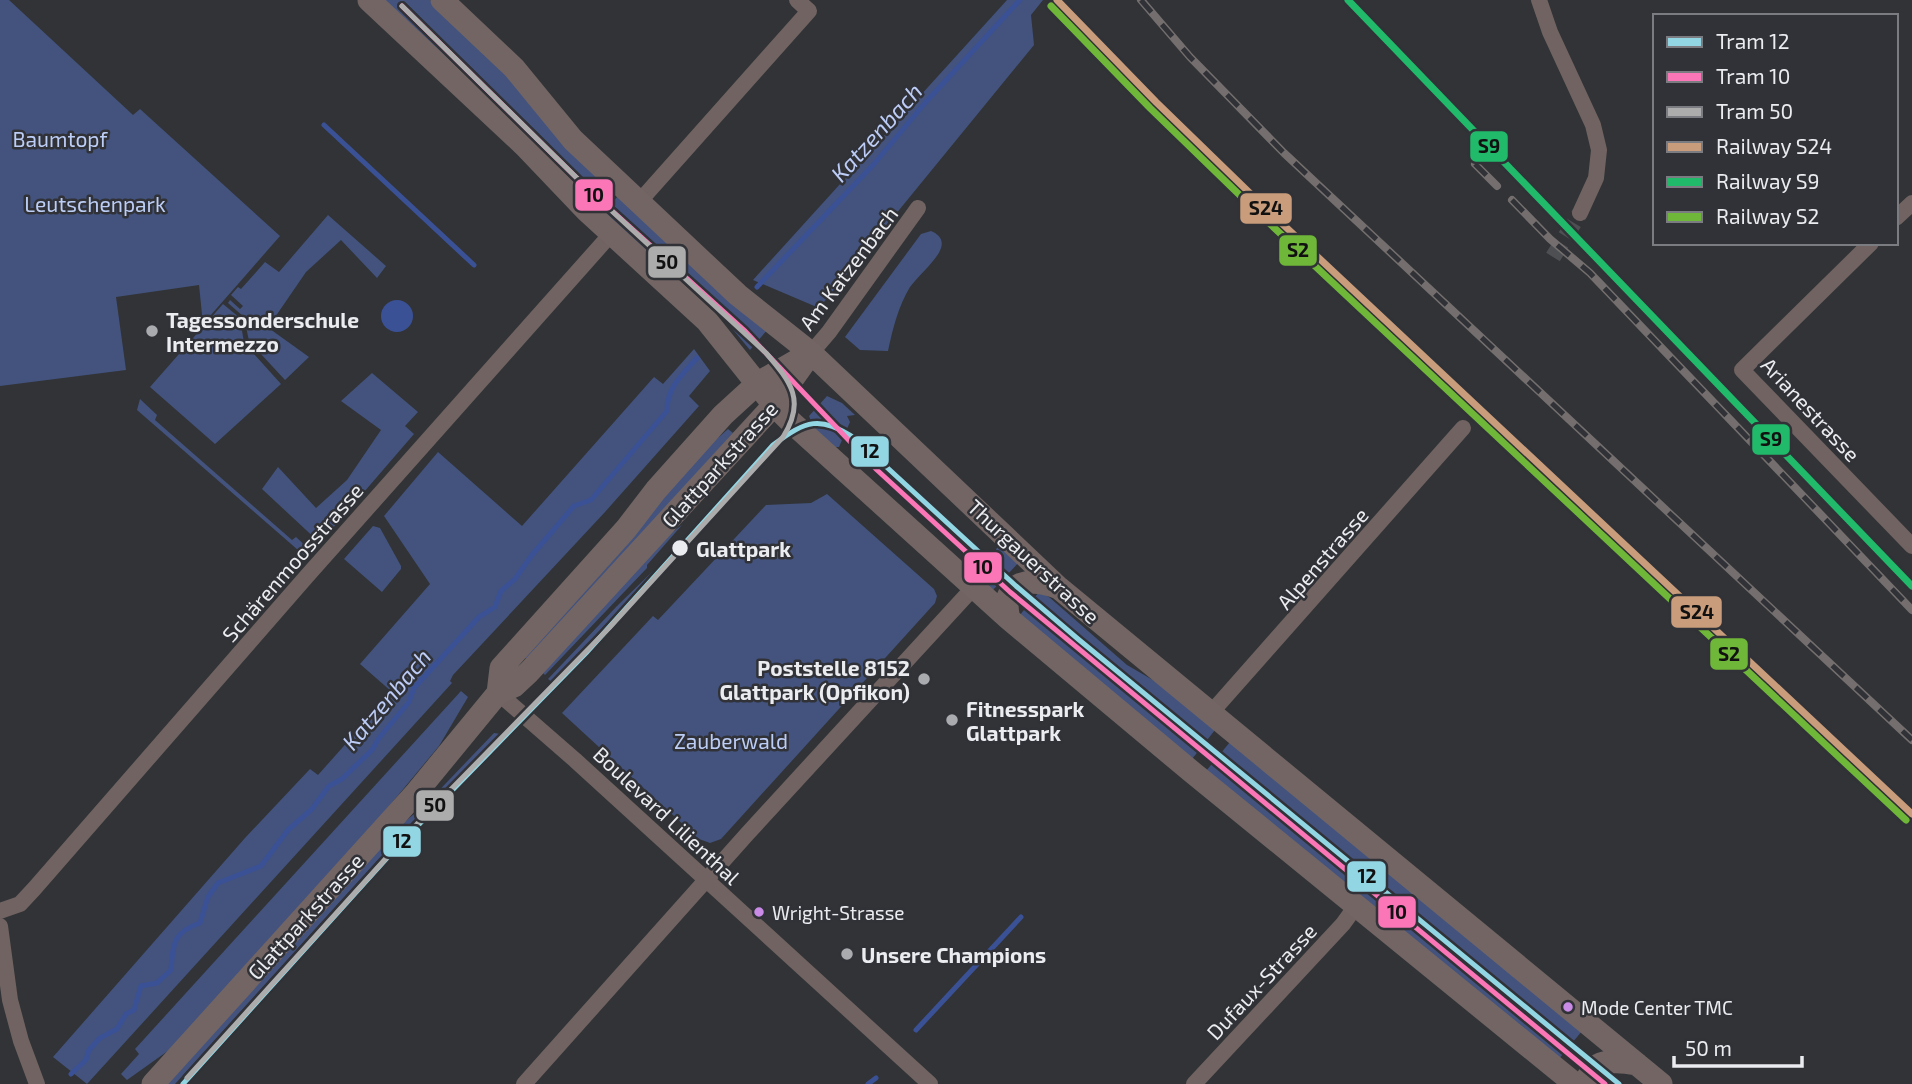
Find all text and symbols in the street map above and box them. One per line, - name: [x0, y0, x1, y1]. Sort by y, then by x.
- legend: [1653, 14, 1898, 245]
- text: Tram 12: [1716, 28, 1789, 53]
- text: Tram 10: [1716, 63, 1790, 88]
- water label: Katzenbach: [824, 77, 928, 187]
- text: Tram 50: [1716, 98, 1793, 123]
- park label: Baumtopf: [12, 126, 109, 151]
- line badge: S9: [1469, 130, 1509, 163]
- text: Railway S24: [1716, 133, 1832, 158]
- text: S9: [1478, 134, 1500, 157]
- text: Railway S9: [1716, 168, 1820, 193]
- line badge: 10: [574, 178, 614, 212]
- text: 10: [584, 183, 604, 206]
- park label: Leutschenpark: [24, 191, 166, 216]
- line badge: S24: [1239, 192, 1293, 225]
- text: S24: [1249, 196, 1283, 219]
- street label: Am Katzenbach: [793, 201, 903, 335]
- text: Railway S2: [1716, 203, 1819, 228]
- line badge: S2: [1278, 234, 1318, 267]
- text: S2: [1287, 238, 1309, 261]
- line badge: 50: [647, 245, 687, 279]
- text: 50: [656, 250, 678, 273]
- place label: Tagessonderschule Intermezzo: [166, 307, 359, 356]
- marker: Tagessonderschule Intermezzo: [144, 323, 160, 339]
- street label: Arianestrasse: [1757, 352, 1865, 466]
- street label: Glattparkstrasse: [656, 396, 782, 532]
- line badge: S9: [1751, 423, 1791, 456]
- text: S9: [1760, 427, 1782, 450]
- line badge: 12: [850, 435, 890, 468]
- text: 12: [860, 439, 880, 462]
- street label: Schärenmoosstrasse: [216, 478, 368, 646]
- street label: Thurgauerstrasse: [963, 494, 1105, 628]
- street label: Alpenstrasse: [1271, 502, 1373, 614]
- place label: Glattpark: [696, 536, 791, 561]
- marker: Glattpark: [670, 538, 690, 558]
- line badge: 10: [963, 551, 1003, 584]
- text: 10: [973, 555, 993, 578]
- line badge: S24: [1670, 595, 1723, 629]
- text: S24: [1680, 600, 1714, 623]
- line badge: S2: [1709, 637, 1749, 671]
- text: S2: [1718, 642, 1740, 665]
- water label: Katzenbach: [336, 643, 436, 755]
- place label: Poststelle 8152 Glattpark (Opfikon): [719, 655, 910, 704]
- marker: Poststelle 8152 Glattpark (Opfikon): [916, 671, 932, 687]
- place label: Fitnesspark Glattpark: [966, 696, 1084, 745]
- marker: Fitnesspark Glattpark: [944, 712, 960, 728]
- park label: Zauberwald: [674, 728, 788, 753]
- street label: Boulevard Lilienthal: [589, 741, 746, 890]
- line badge: 50: [415, 789, 455, 822]
- text: 50: [424, 793, 446, 816]
- line badge: 12: [382, 825, 422, 858]
- text: 12: [392, 829, 412, 852]
- street label: Glattparkstrasse: [242, 848, 368, 984]
- line badge: 12: [1346, 860, 1387, 893]
- text: 12: [1357, 864, 1377, 887]
- line badge: 10: [1377, 895, 1417, 929]
- text: 10: [1387, 900, 1407, 923]
- place label: Wright-Strasse: [772, 901, 905, 924]
- marker: Wright-Strasse: [752, 905, 766, 919]
- street label: Dufaux-Strasse: [1201, 918, 1321, 1044]
- place label: Unsere Champions: [861, 942, 1046, 967]
- marker: Unsere Champions: [839, 946, 855, 962]
- place label: Mode Center TMC: [1581, 996, 1733, 1019]
- marker: Mode Center TMC: [1561, 1000, 1575, 1014]
- scale bar: [1674, 1024, 1802, 1068]
- text: 50 m: [1685, 1035, 1732, 1060]

